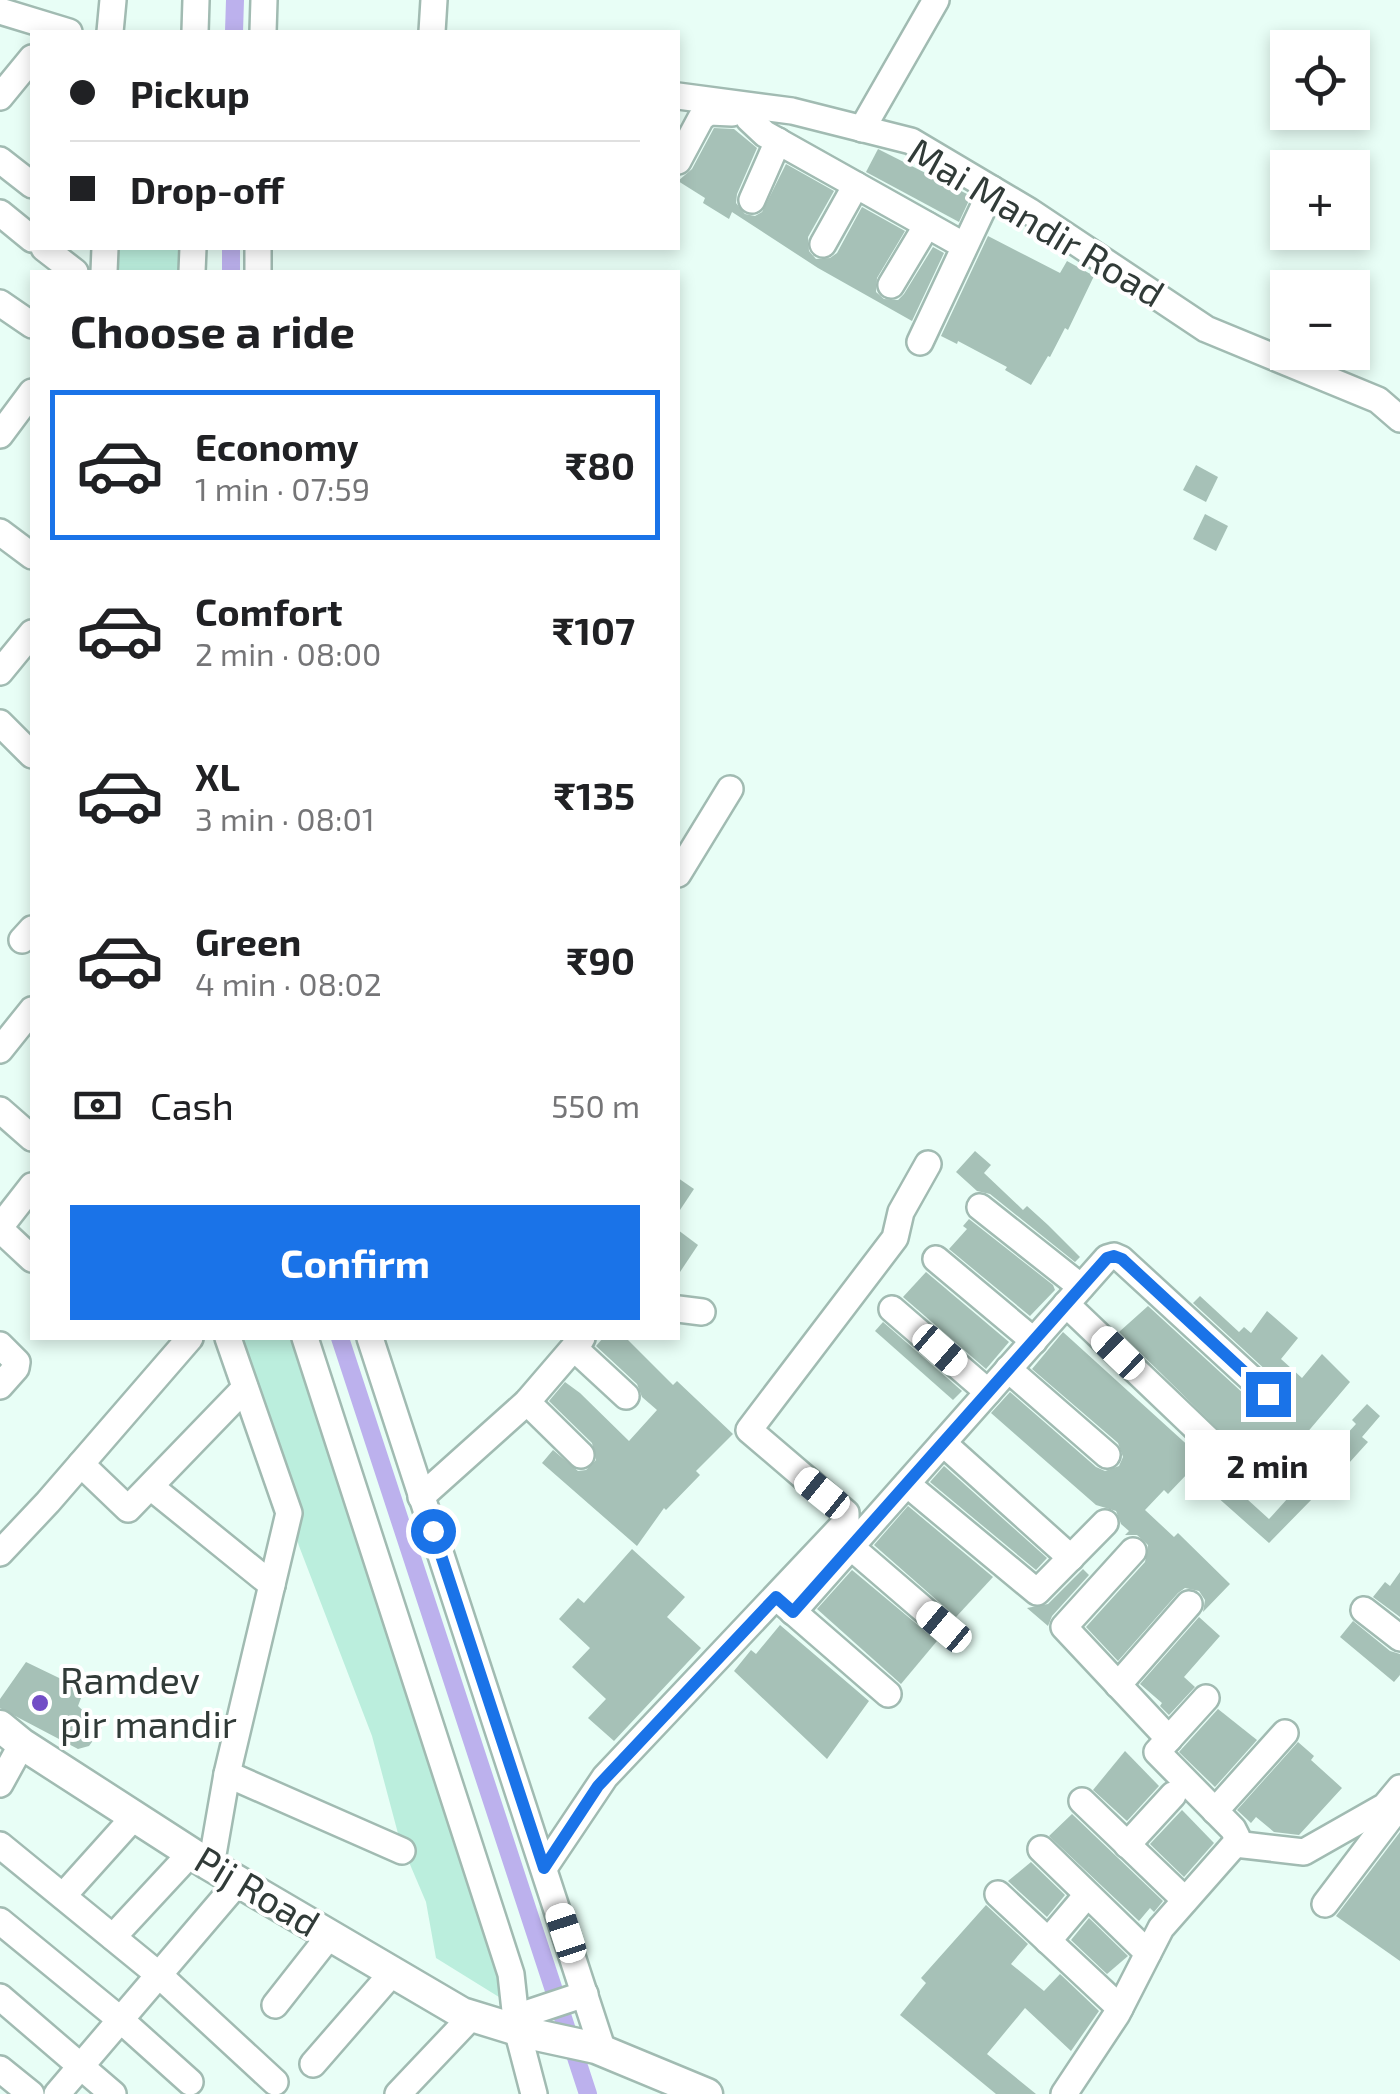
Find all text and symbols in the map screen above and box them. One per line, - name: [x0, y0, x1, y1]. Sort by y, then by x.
- map controls: [1270, 30, 1370, 370]
- button: locate: [1270, 30, 1370, 130]
- text: Pickup: [130, 70, 250, 116]
- street label: Mai Mandir Road: [901, 127, 1173, 316]
- button: +: [1270, 150, 1370, 250]
- text: Drop-off: [130, 166, 284, 212]
- button: −: [1270, 270, 1370, 370]
- text: Choose a ride: [70, 303, 355, 357]
- icon: car: [75, 420, 165, 510]
- text: Economy: [195, 423, 359, 469]
- text: ₹80: [565, 442, 635, 488]
- text: 1 min · 07:59: [195, 469, 370, 507]
- icon: car: [75, 585, 165, 675]
- text: Comfort: [195, 588, 343, 634]
- text: ₹107: [552, 607, 635, 653]
- text: 2 min · 08:00: [195, 634, 381, 672]
- icon: car: [75, 750, 165, 840]
- text: XL: [195, 753, 240, 799]
- text: ₹135: [554, 772, 635, 818]
- text: 3 min · 08:01: [195, 799, 375, 837]
- icon: car: [75, 915, 165, 1005]
- text: Green: [195, 918, 301, 964]
- text: ₹90: [566, 937, 635, 983]
- text: 4 min · 08:02: [195, 964, 382, 1002]
- icon: cash: [70, 1078, 125, 1133]
- text: Cash: [150, 1082, 234, 1128]
- text: 550 m: [551, 1086, 640, 1124]
- button: Confirm: [70, 1205, 640, 1320]
- car: [908, 1319, 972, 1381]
- car: [1086, 1321, 1150, 1385]
- route end: [1246, 1372, 1291, 1417]
- callout: 2 min: [1186, 1429, 1350, 1499]
- text: 2 min: [1227, 1446, 1308, 1484]
- car: [789, 1462, 855, 1524]
- route start: [411, 1509, 456, 1554]
- car: [911, 1596, 977, 1658]
- place label: Ramdev pir mandir: [60, 1656, 237, 1746]
- marker: Ramdev pir mandir: [29, 1692, 51, 1714]
- street label: Pij Road: [187, 1835, 329, 1945]
- car: [542, 1900, 590, 1966]

